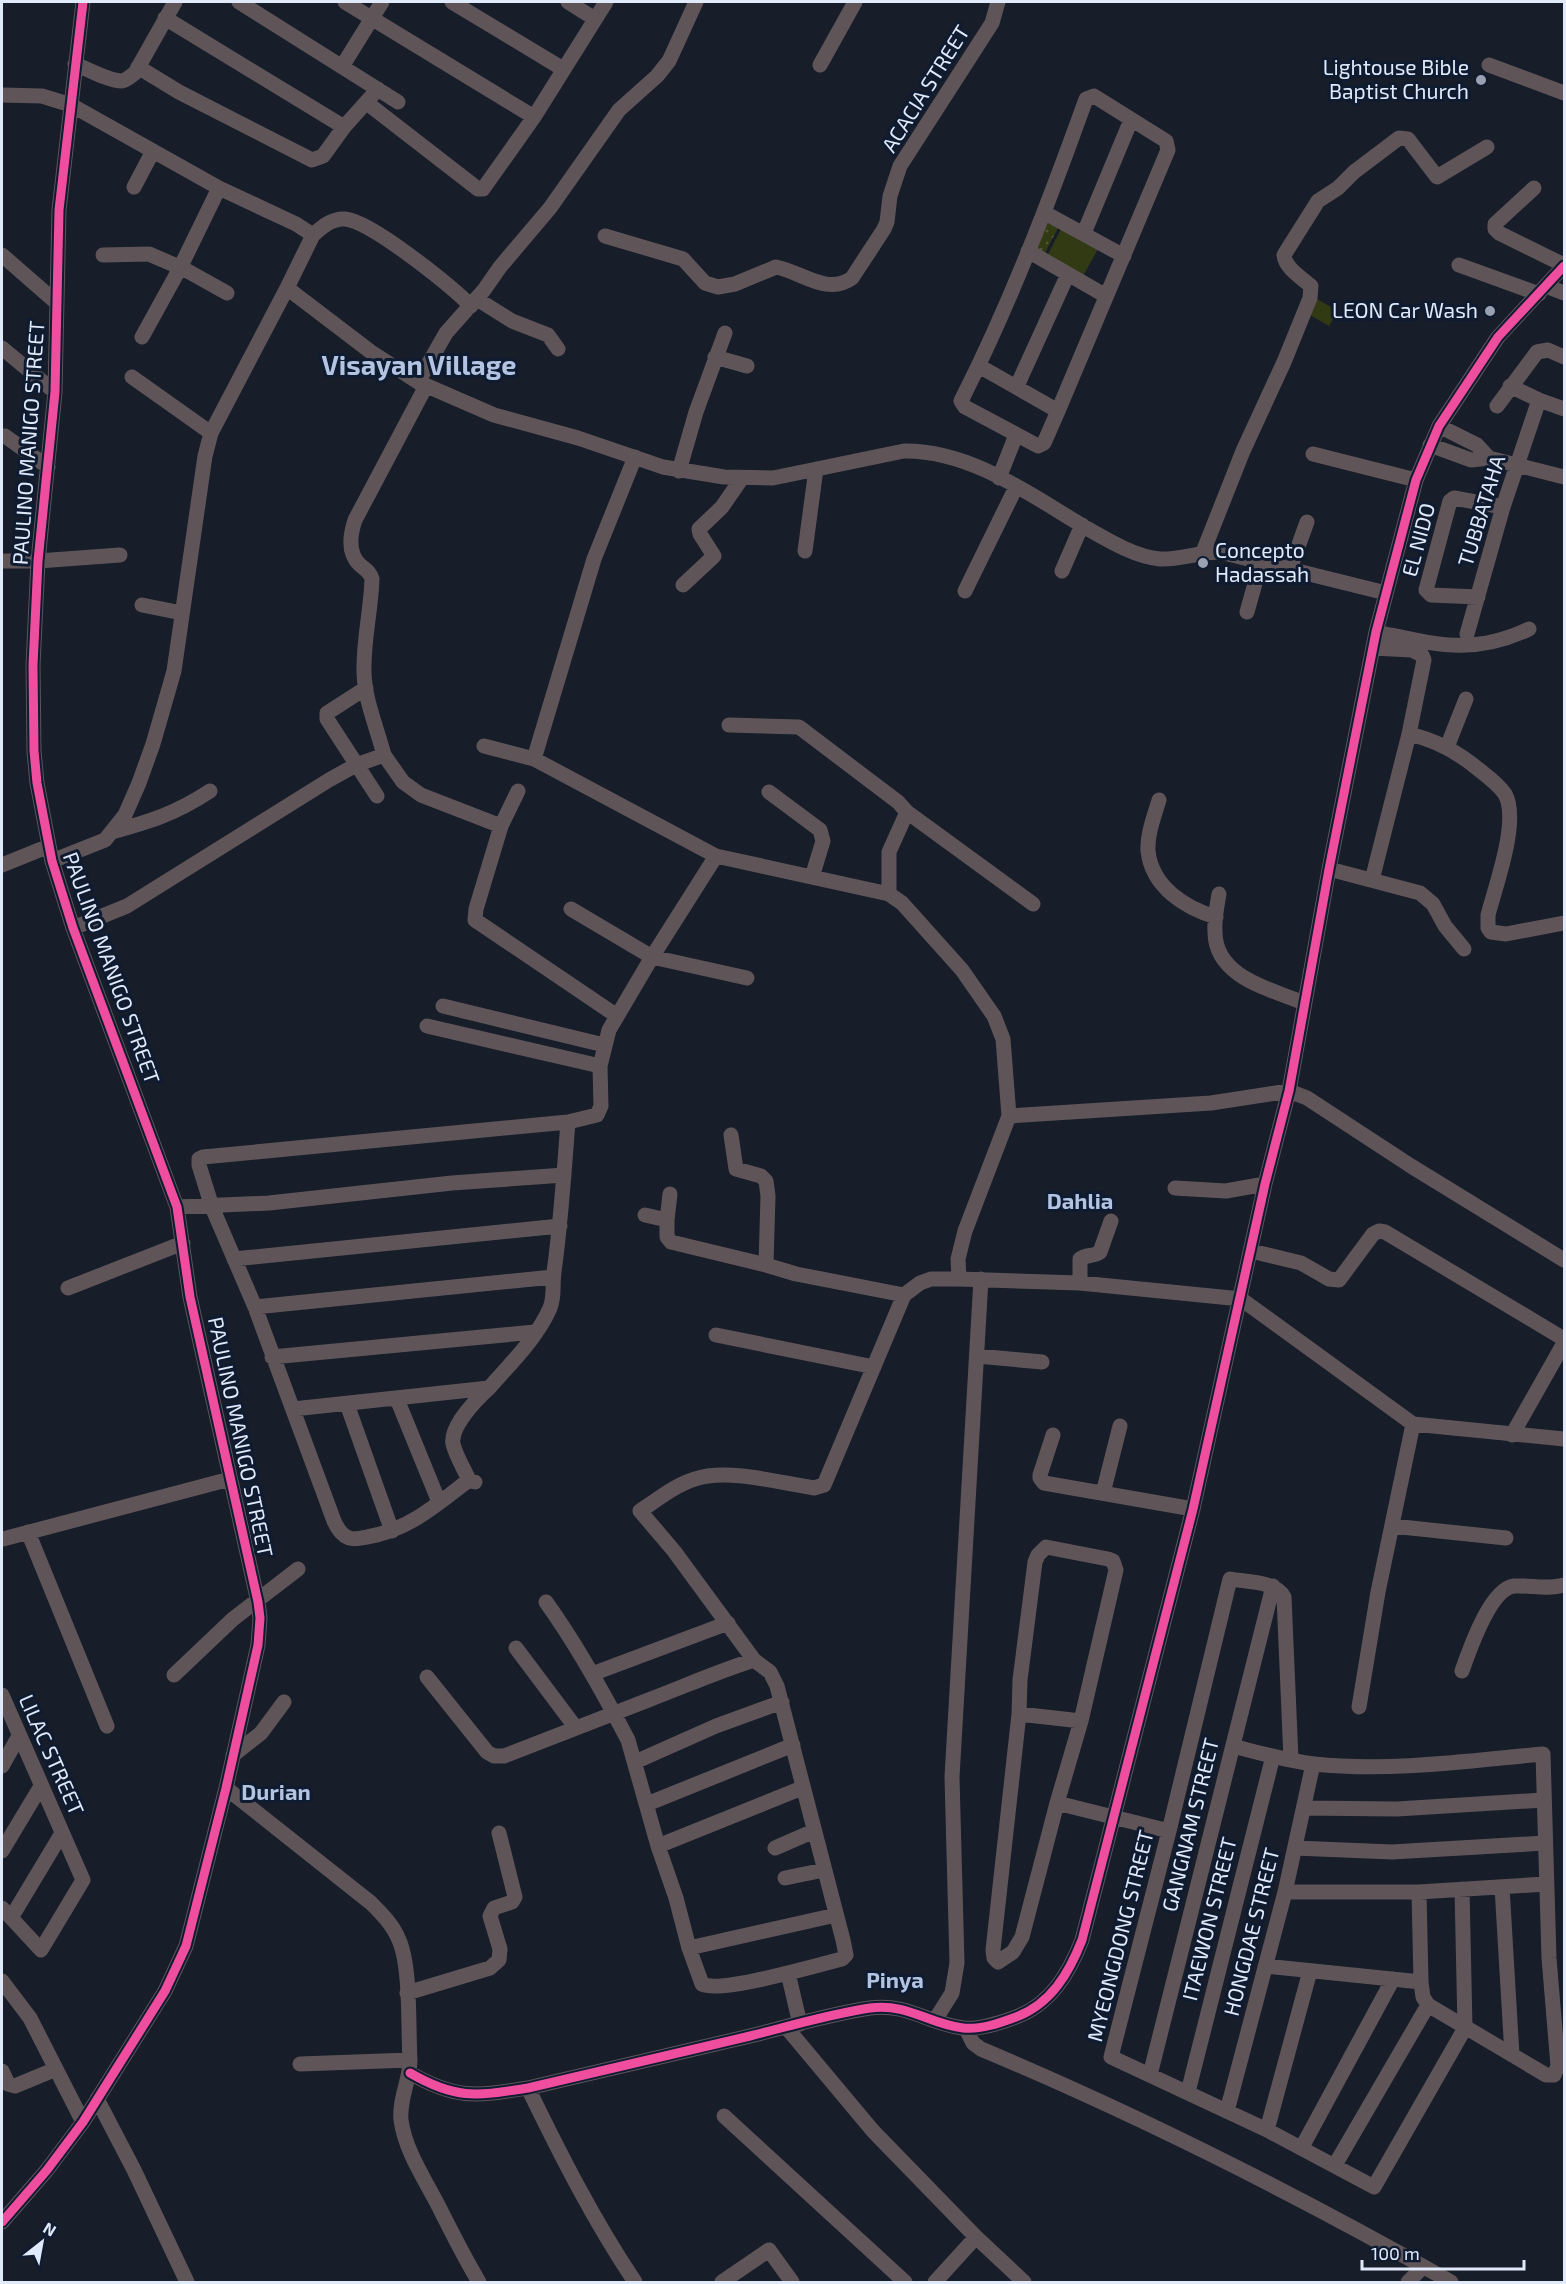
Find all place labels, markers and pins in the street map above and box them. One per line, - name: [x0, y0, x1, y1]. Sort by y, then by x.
- place label: Lightouse Bible Baptist Church: [1323, 54, 1469, 103]
- marker: Lightouse Bible Baptist Church: [1474, 73, 1488, 87]
- place label: LEON Car Wash: [1332, 297, 1478, 322]
- marker: LEON Car Wash: [1483, 304, 1497, 318]
- place label: Concepto Hadassah: [1215, 537, 1309, 586]
- marker: Concepto Hadassah: [1196, 556, 1210, 570]

